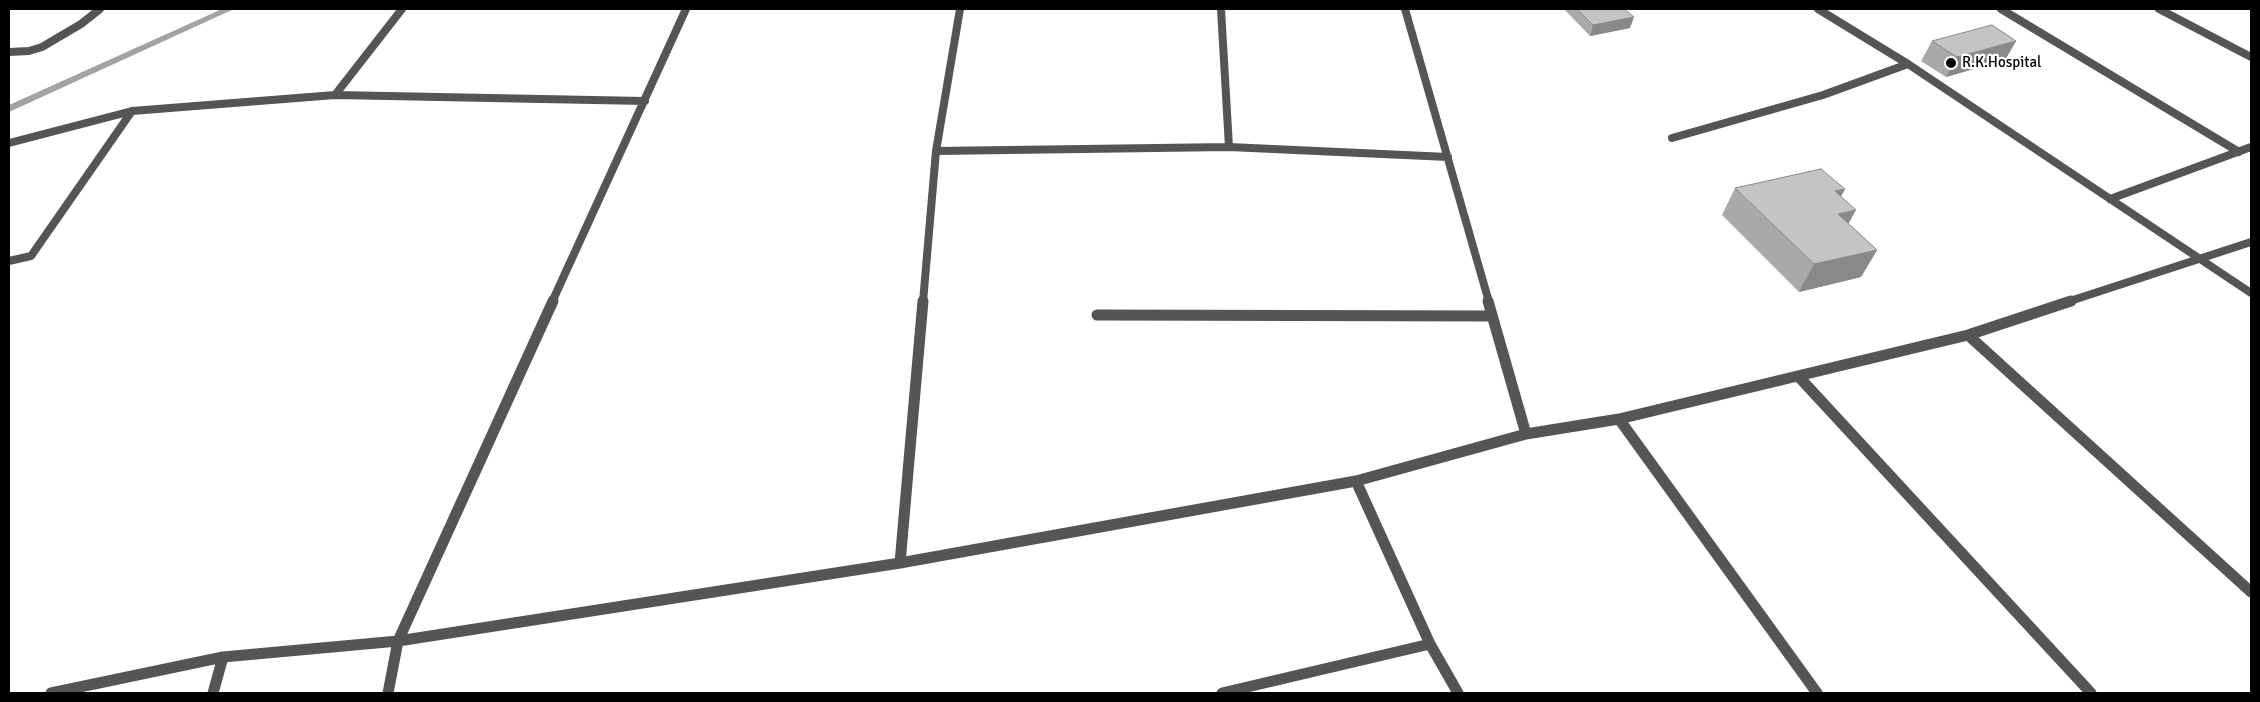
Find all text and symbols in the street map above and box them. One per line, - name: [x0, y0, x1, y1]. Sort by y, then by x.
- place label: R.K.Hospital: [1962, 54, 2042, 72]
- marker: R.K.Hospital: [1944, 56, 1958, 70]

